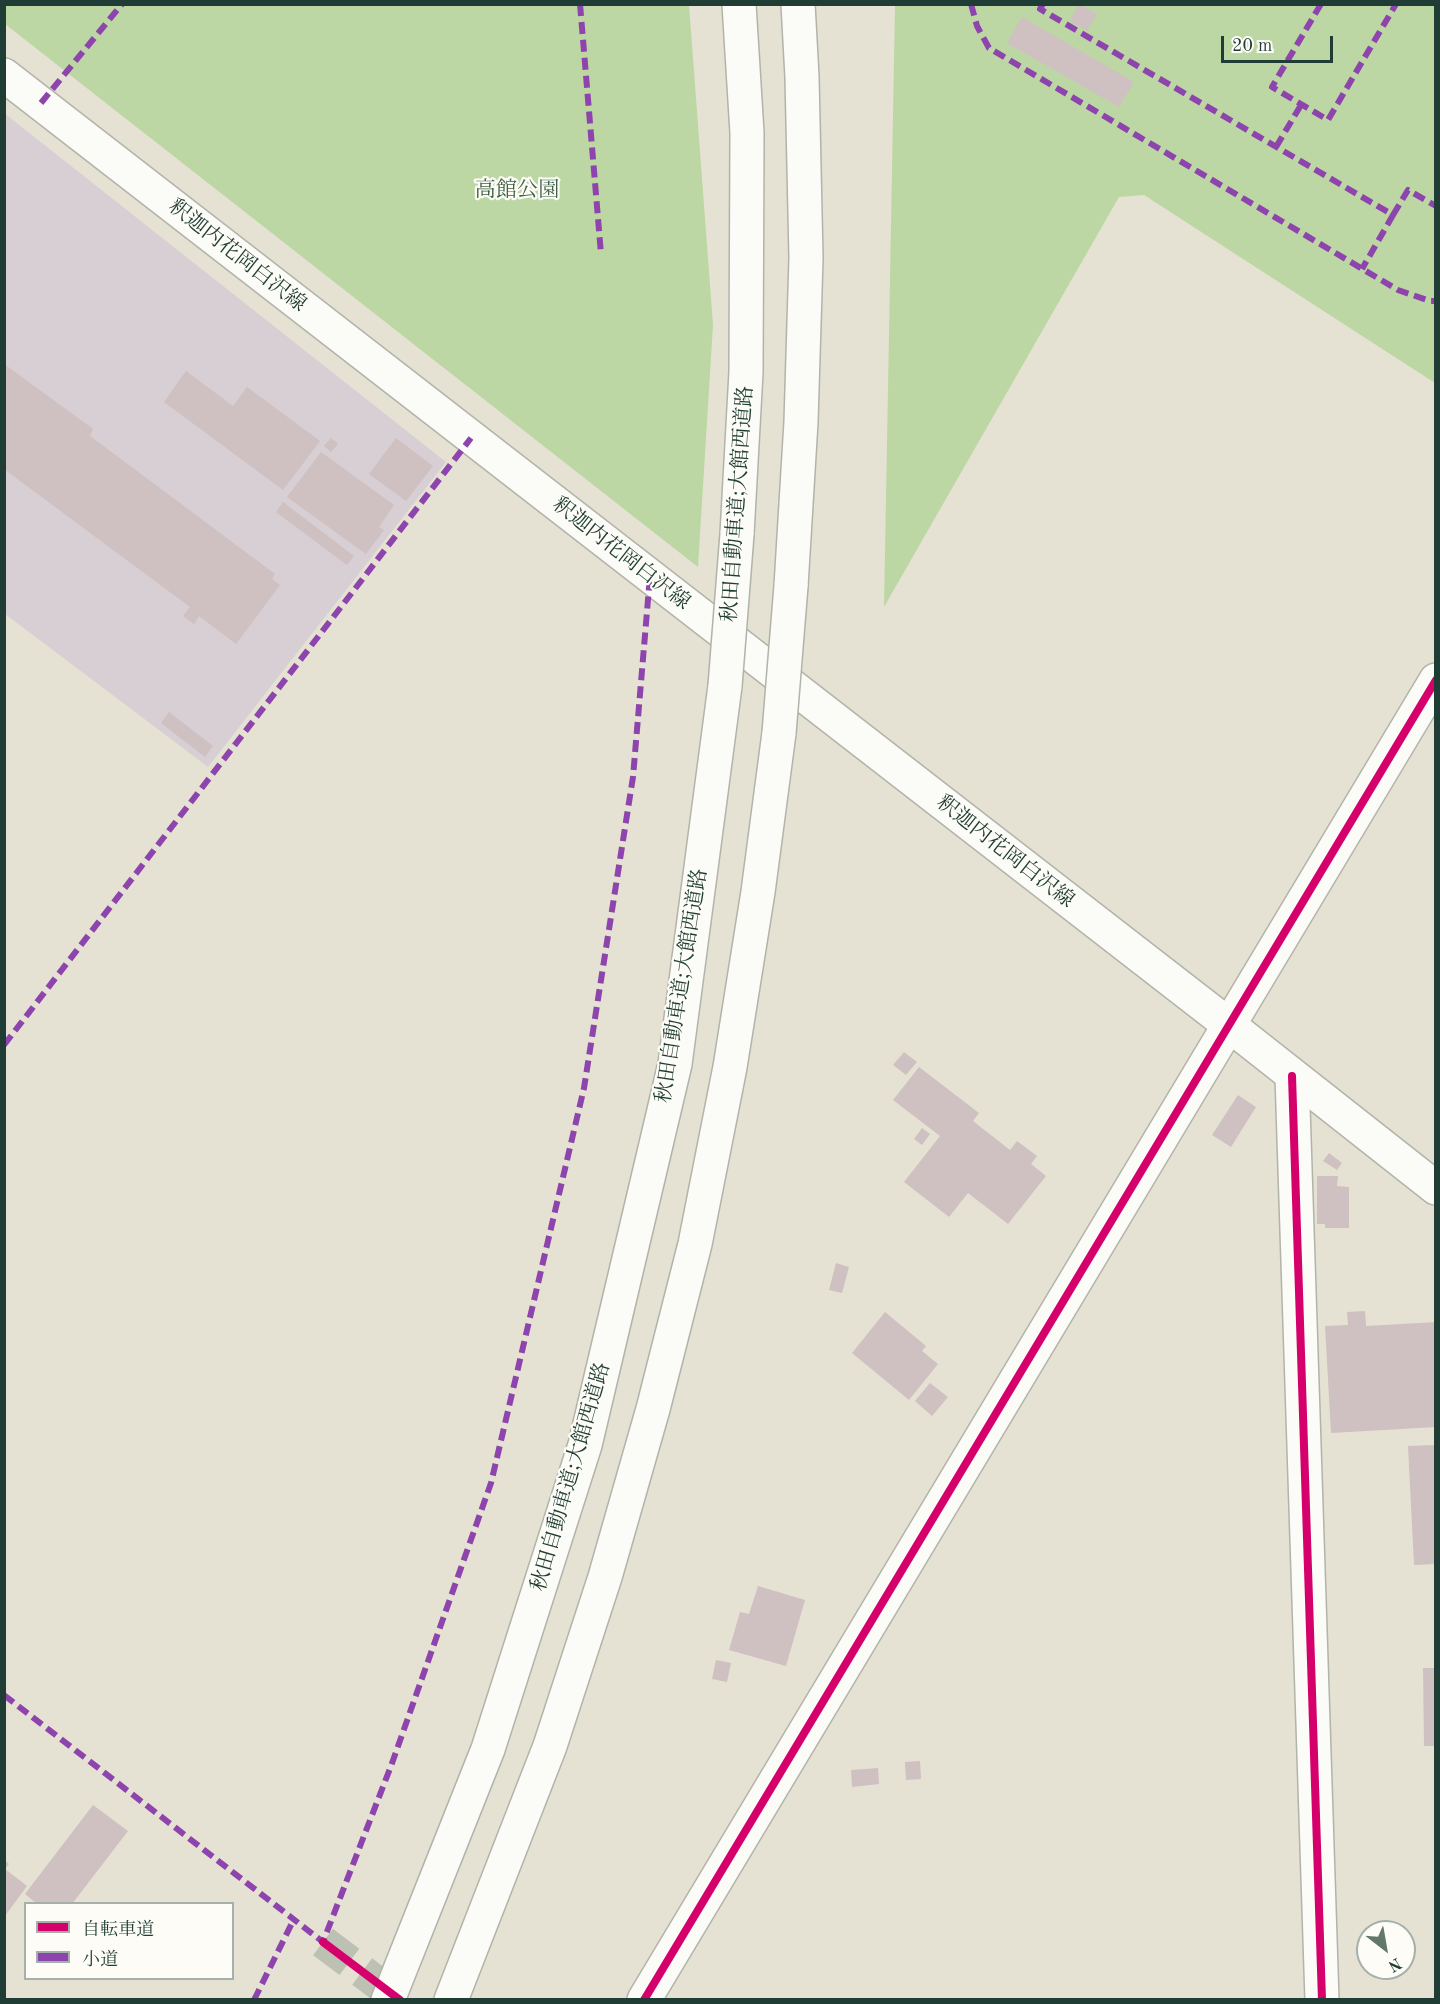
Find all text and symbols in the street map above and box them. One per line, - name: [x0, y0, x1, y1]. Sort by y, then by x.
- scale bar: [1224, 24, 1336, 62]
- text: 20 m: [1232, 37, 1272, 55]
- park label: 高館公園: [475, 177, 559, 203]
- street label: 釈迦内花岡白沢線: [163, 194, 311, 318]
- street label: 秋田自動車道;大館西道路: [717, 385, 759, 623]
- street label: 釈迦内花岡白沢線: [547, 492, 695, 616]
- street label: 釈迦内花岡白沢線: [931, 790, 1079, 914]
- street label: 秋田自動車道;大館西道路: [651, 867, 713, 1105]
- street label: 秋田自動車道;大館西道路: [526, 1360, 616, 1594]
- legend: [24, 1902, 234, 1980]
- north arrow: [1356, 1920, 1416, 1980]
- text: 自転車道: [82, 1921, 154, 1939]
- text: 小道: [82, 1951, 118, 1969]
- text: N: [1385, 1954, 1404, 1974]

